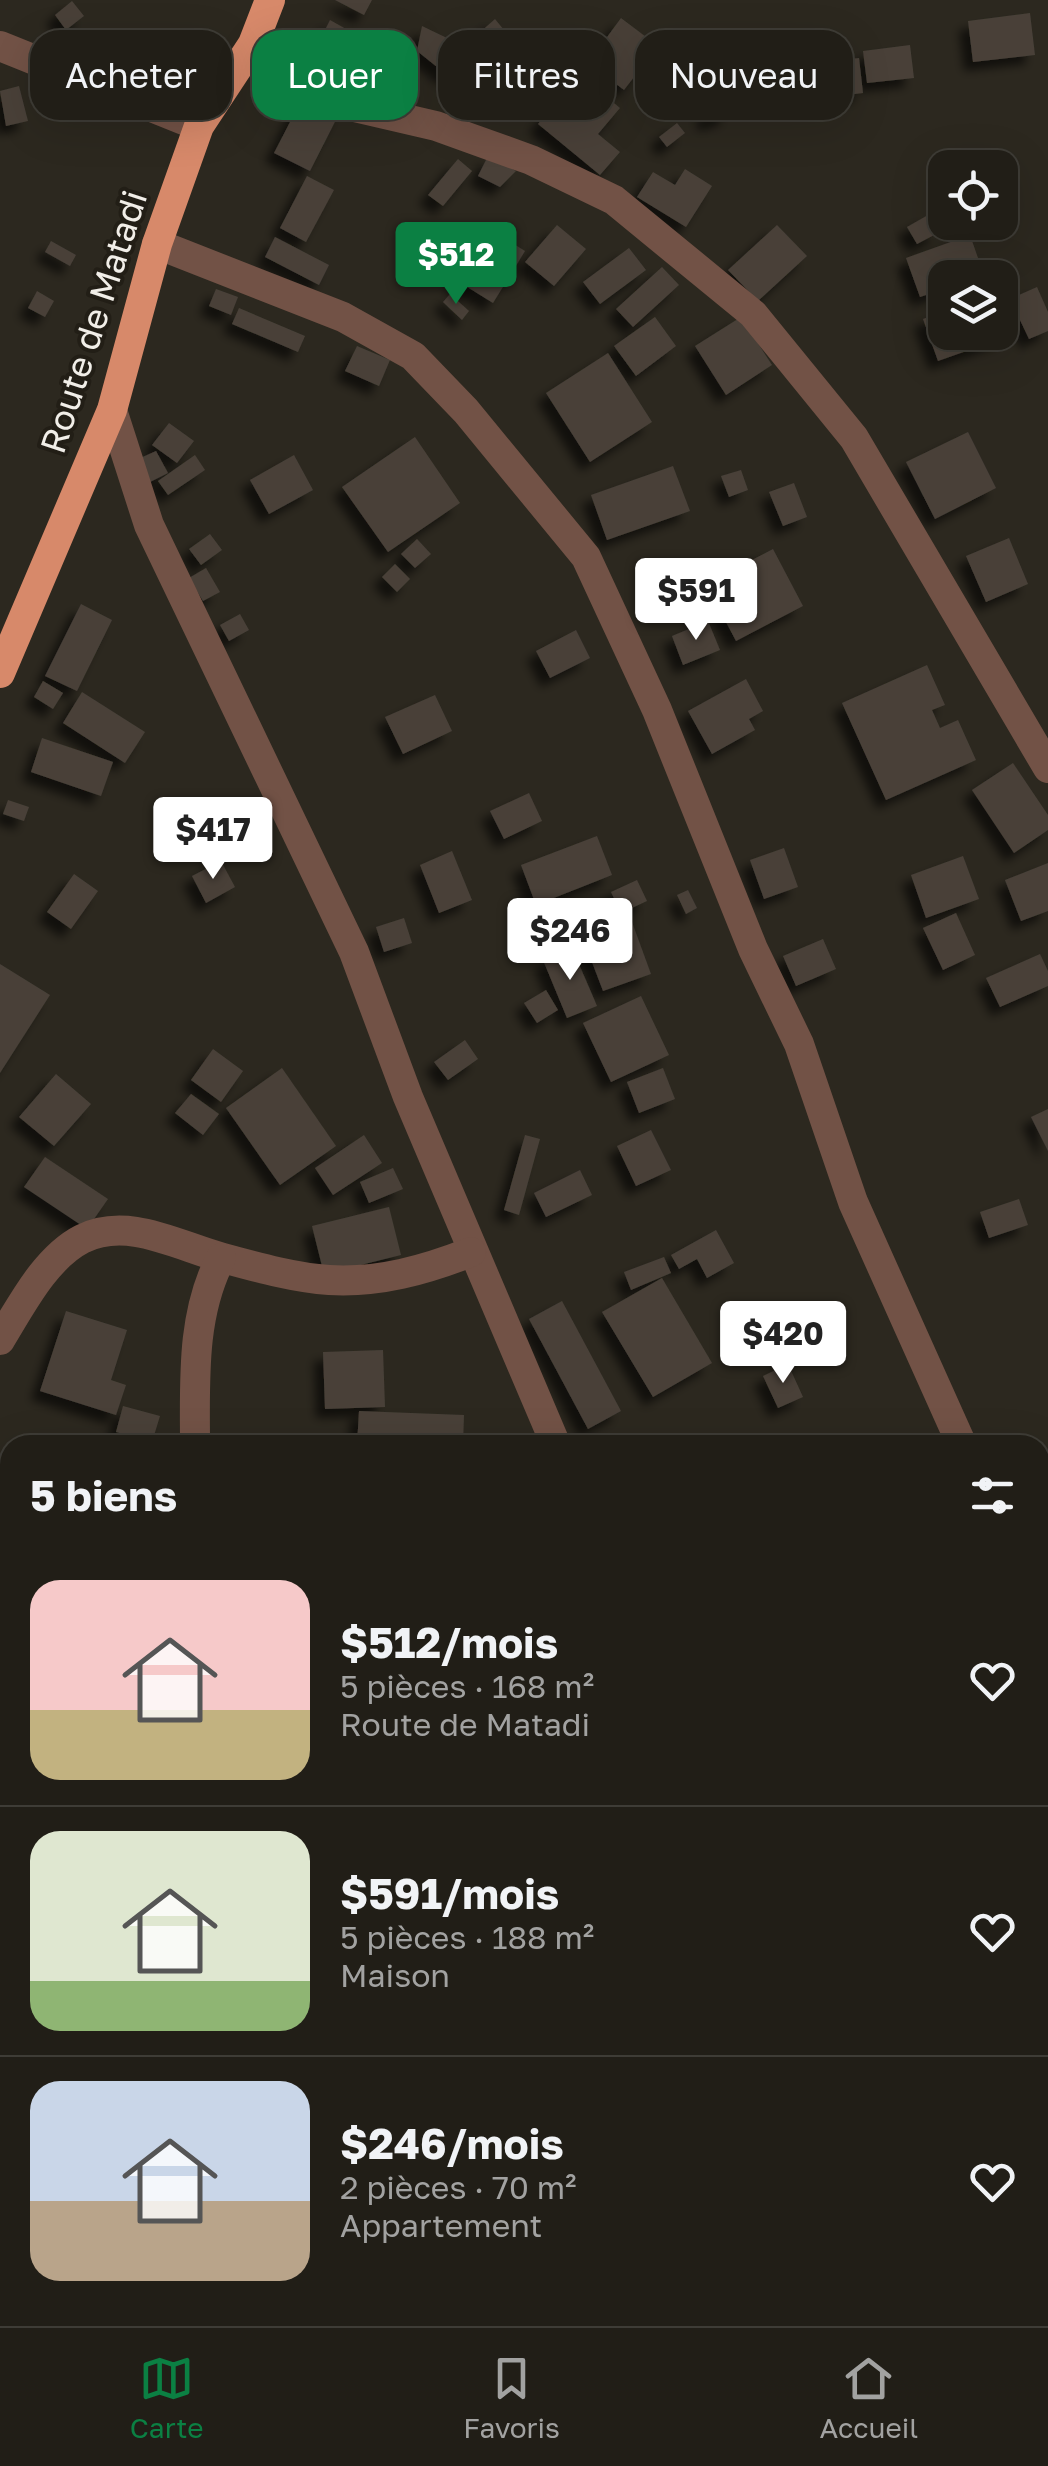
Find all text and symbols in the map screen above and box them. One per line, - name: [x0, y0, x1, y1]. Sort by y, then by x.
- chip: Acheter: [30, 30, 232, 120]
- chip: Louer: [252, 30, 418, 120]
- chip: Filtres: [438, 30, 615, 120]
- chip: Nouveau: [635, 30, 853, 120]
- map controls: [928, 150, 1018, 350]
- button: locate: [928, 150, 1018, 240]
- street label: Route de Matadi: [31, 185, 155, 458]
- pin: $512: [397, 222, 515, 307]
- text: $512: [418, 235, 494, 273]
- button: layers: [928, 260, 1018, 350]
- pin: $591: [637, 558, 755, 643]
- text: $591: [657, 571, 735, 609]
- pin: $417: [154, 797, 272, 882]
- text: $417: [175, 810, 251, 848]
- pin: $246: [511, 898, 629, 983]
- text: $246: [529, 911, 611, 949]
- pin: $420: [724, 1301, 842, 1386]
- text: $420: [742, 1314, 824, 1352]
- icon: filters: [965, 1468, 1020, 1523]
- text: 5 biens: [30, 1470, 177, 1520]
- text: $512/mois: [340, 1617, 558, 1667]
- icon: home: [110, 1620, 230, 1740]
- icon: heart: [965, 1653, 1020, 1708]
- text: 5 pièces · 168 m²: [340, 1667, 594, 1705]
- text: Route de Matadi: [340, 1705, 590, 1743]
- text: $591/mois: [340, 1868, 559, 1918]
- icon: home: [110, 1871, 230, 1991]
- icon: heart: [965, 1904, 1020, 1959]
- text: 5 pièces · 188 m²: [340, 1918, 594, 1956]
- text: Maison: [340, 1956, 450, 1994]
- text: $246/mois: [340, 2118, 564, 2168]
- icon: home: [110, 2121, 230, 2241]
- icon: heart: [965, 2154, 1020, 2209]
- text: 2 pièces · 70 m²: [340, 2168, 577, 2206]
- text: Appartement: [340, 2206, 542, 2244]
- tab: Carte: [130, 2351, 204, 2444]
- tab: Favoris: [463, 2351, 560, 2444]
- tab: Accueil: [820, 2351, 918, 2444]

